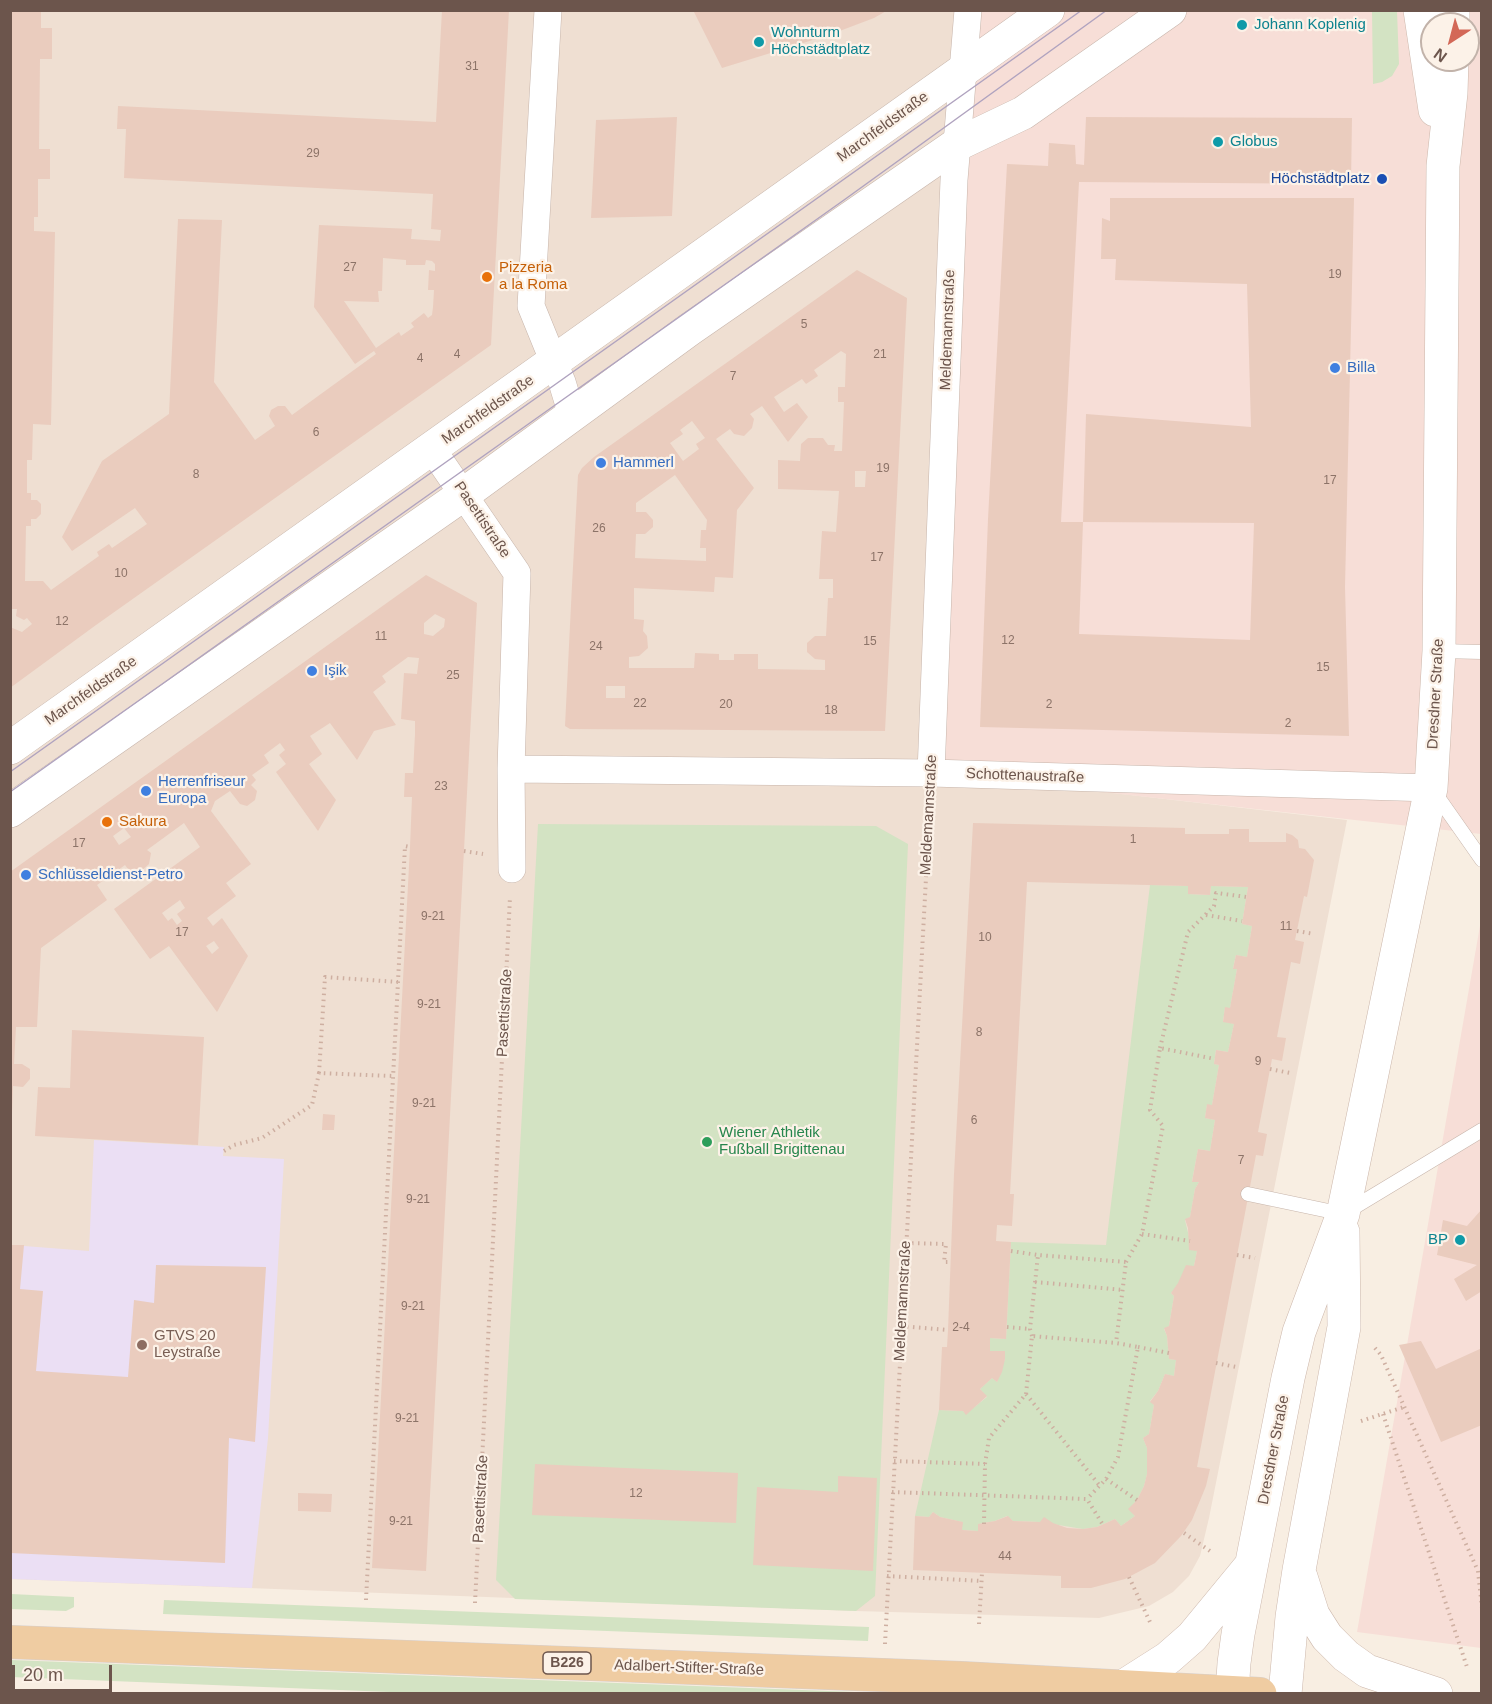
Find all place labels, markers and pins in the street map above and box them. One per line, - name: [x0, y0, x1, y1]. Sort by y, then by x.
- place label: Johann Koplenig: [1254, 16, 1366, 34]
- marker: Johann Koplenig: [1235, 18, 1249, 32]
- place label: Wohnturm Höchstädtplatz: [771, 24, 870, 59]
- marker: Wohnturm Höchstädtplatz: [752, 35, 766, 49]
- place label: Globus: [1230, 133, 1278, 151]
- marker: Globus: [1211, 135, 1225, 149]
- place label: Höchstädtplatz: [1271, 170, 1370, 188]
- marker: Höchstädtplatz: [1375, 172, 1389, 186]
- place label: Pizzeria a la Roma: [499, 259, 567, 294]
- marker: Pizzeria a la Roma: [480, 270, 494, 284]
- place label: Billa: [1347, 359, 1375, 377]
- marker: Billa: [1328, 361, 1342, 375]
- place label: Hammerl: [613, 454, 674, 472]
- marker: Hammerl: [594, 456, 608, 470]
- place label: Işik: [324, 662, 346, 680]
- marker: Işik: [305, 664, 319, 678]
- place label: Herrenfriseur Europa: [158, 773, 246, 808]
- marker: Herrenfriseur Europa: [139, 784, 153, 798]
- place label: Sakura: [119, 813, 167, 831]
- marker: Sakura: [100, 815, 114, 829]
- place label: Schlüsseldienst-Petro: [38, 866, 183, 884]
- marker: Schlüsseldienst-Petro: [19, 868, 33, 882]
- place label: Wiener Athletik Fußball Brigittenau: [719, 1124, 845, 1159]
- marker: Wiener Athletik Fußball Brigittenau: [700, 1135, 714, 1149]
- place label: BP: [1428, 1231, 1448, 1249]
- marker: BP: [1453, 1233, 1467, 1247]
- place label: GTVS 20 Leystraße: [154, 1327, 221, 1362]
- marker: GTVS 20 Leystraße: [135, 1338, 149, 1352]

